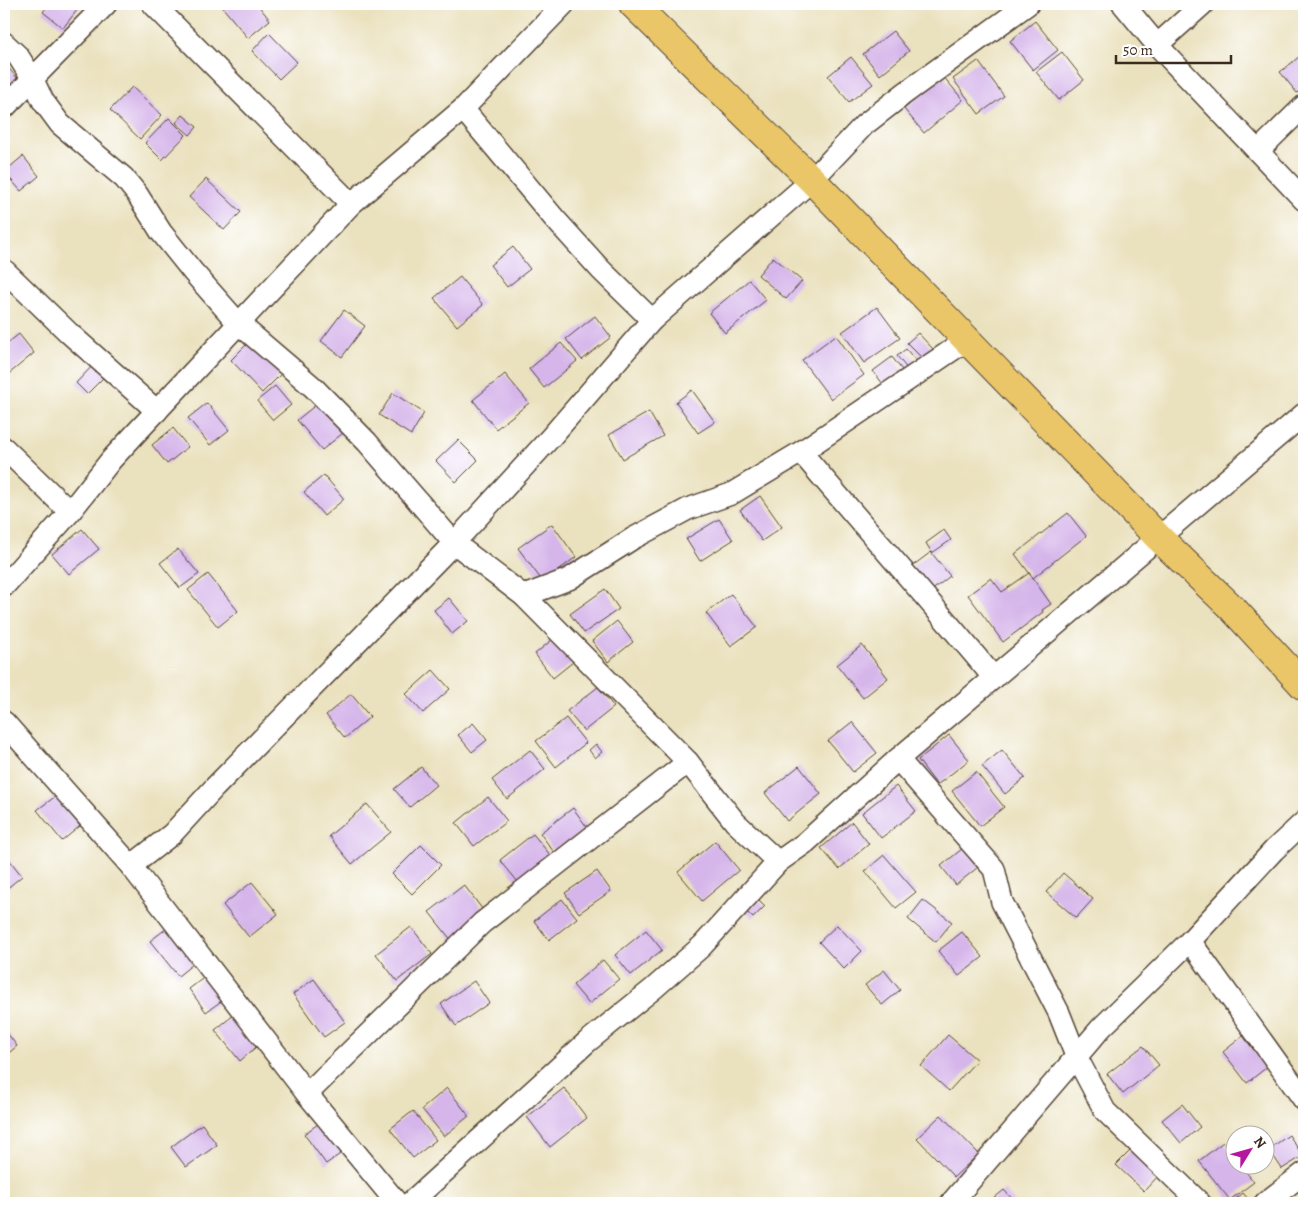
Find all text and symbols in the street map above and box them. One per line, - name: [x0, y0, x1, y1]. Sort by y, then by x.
- scale bar: [1116, 32, 1230, 64]
- text: 50 m: [1123, 40, 1153, 60]
- north arrow: [1226, 1124, 1276, 1174]
- text: N: [1249, 1133, 1271, 1152]

